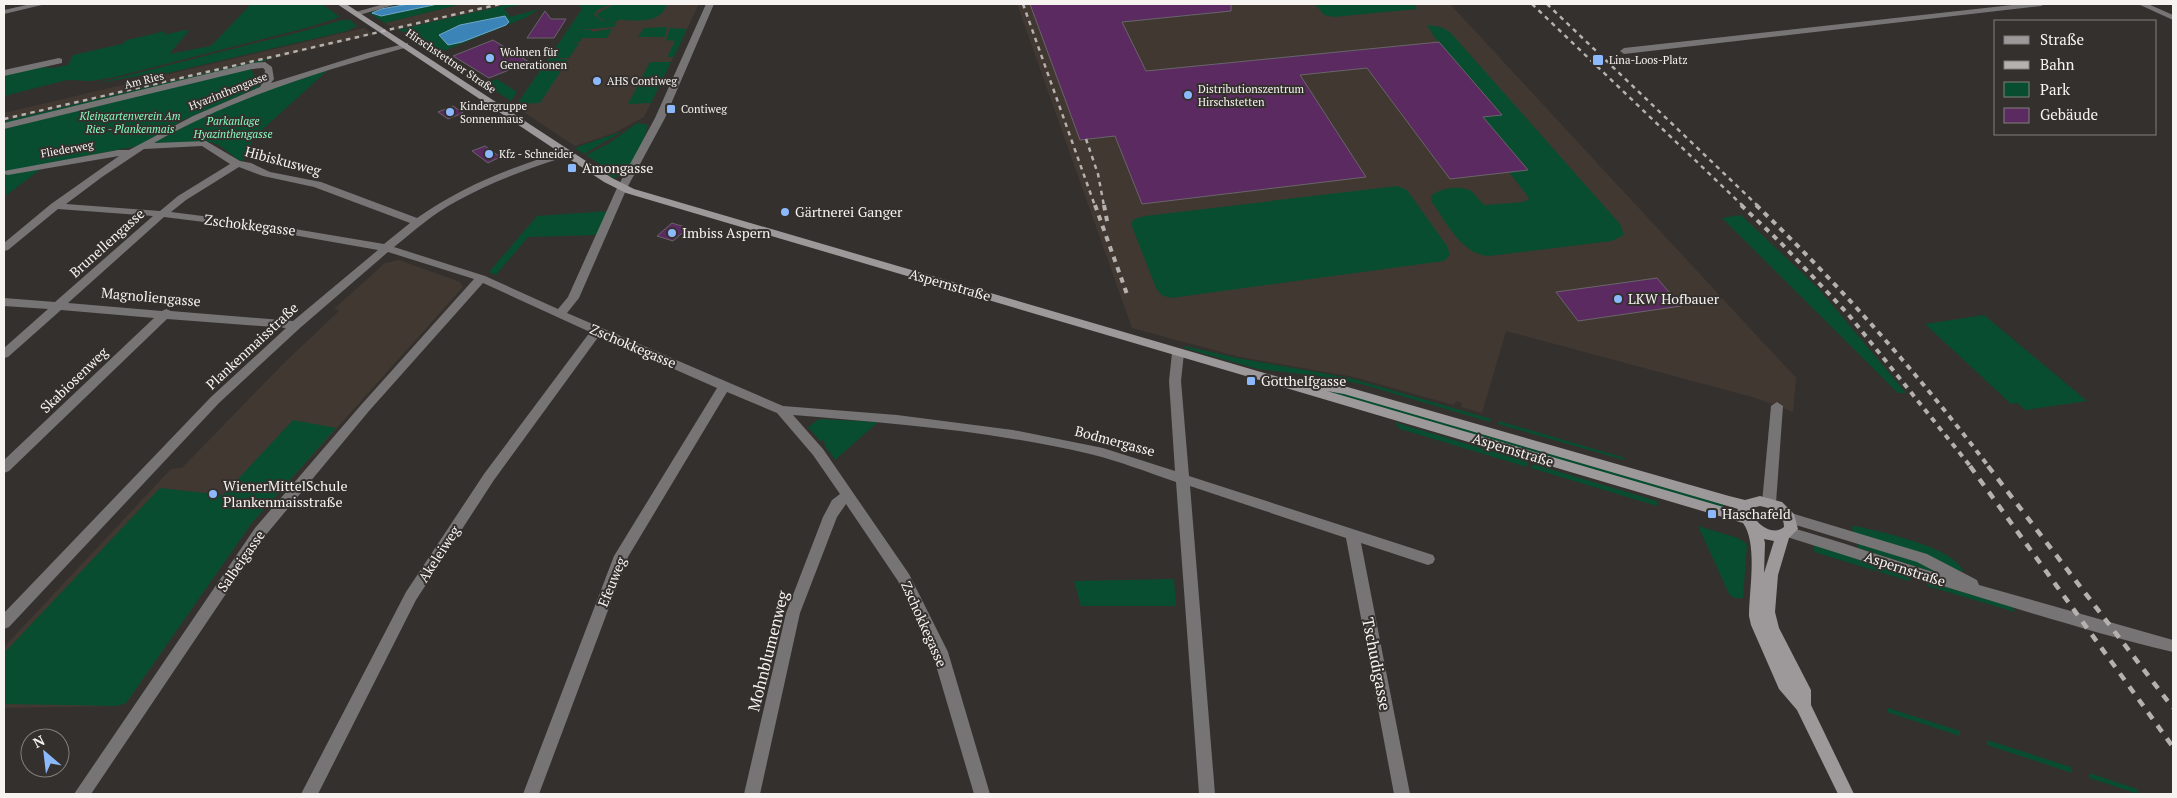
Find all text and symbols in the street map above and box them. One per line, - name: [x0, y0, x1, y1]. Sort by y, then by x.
- legend: [1994, 20, 2157, 135]
- street label: Hirschstettner Straße: [403, 26, 499, 97]
- text: Straße: [2040, 29, 2084, 49]
- place label: Wohnen für Generationen: [500, 45, 567, 72]
- marker: Wohnen für Generationen: [484, 52, 496, 64]
- marker: Lina-Loos-Platz: [1591, 53, 1605, 67]
- place label: Lina-Loos-Platz: [1609, 53, 1688, 67]
- text: Bahn: [2040, 54, 2075, 74]
- street label: Am Ries: [123, 68, 165, 92]
- street label: Hyazinthengasse: [187, 69, 270, 113]
- place label: AHS Contiweg: [607, 74, 677, 88]
- marker: AHS Contiweg: [591, 75, 603, 87]
- text: Park: [2040, 79, 2070, 99]
- place label: Distributionszentrum Hirschstetten: [1198, 82, 1304, 109]
- marker: Distributionszentrum Hirschstetten: [1182, 89, 1194, 101]
- place label: Kindergruppe Sonnenmaus: [460, 99, 528, 126]
- place label: Contiweg: [681, 102, 727, 116]
- marker: Contiweg: [665, 103, 677, 115]
- text: Gebäude: [2040, 104, 2098, 124]
- marker: Kindergruppe Sonnenmaus: [444, 106, 456, 118]
- park label: Kleingartenverein Am Ries - Plankenmais: [78, 109, 181, 136]
- park label: Parkanlage Hyazinthengasse: [193, 114, 272, 141]
- street label: Fliederweg: [40, 137, 95, 161]
- street label: Hibiskusweg: [243, 141, 324, 180]
- place label: Kfz - Schneider: [499, 147, 574, 161]
- marker: Kfz - Schneider: [483, 148, 495, 160]
- place label: Amongasse: [582, 158, 653, 177]
- marker: Amongasse: [566, 162, 578, 174]
- place label: Gärtnerei Ganger: [795, 202, 903, 221]
- street label: Brunellengasse: [65, 204, 148, 281]
- marker: Gärtnerei Ganger: [779, 206, 791, 218]
- street label: Zschokkegasse: [203, 209, 297, 240]
- place label: Imbiss Aspern: [682, 223, 771, 242]
- marker: Imbiss Aspern: [666, 227, 678, 239]
- street label: Aspernstraße: [907, 264, 993, 305]
- street label: Magnoliengasse: [100, 283, 202, 310]
- place label: LKW Hofbauer: [1628, 289, 1720, 308]
- marker: LKW Hofbauer: [1612, 293, 1624, 305]
- street label: Plankenmaisstraße: [201, 298, 302, 393]
- street label: Zschokkegasse: [587, 319, 679, 372]
- street label: Skabiosenweg: [36, 342, 112, 417]
- place label: Gotthelfgasse: [1261, 371, 1346, 390]
- marker: Gotthelfgasse: [1245, 375, 1257, 387]
- street label: Bodmergasse: [1073, 421, 1157, 460]
- street label: Aspernstraße: [1470, 428, 1556, 471]
- place label: WienerMittelSchule Plankenmaisstraße: [223, 476, 348, 511]
- marker: WienerMittelSchule Plankenmaisstraße: [207, 488, 219, 500]
- place label: Haschafeld: [1722, 504, 1791, 523]
- marker: Haschafeld: [1706, 508, 1718, 520]
- street label: Akeleiweg: [413, 521, 464, 586]
- street label: Salbeigasse: [212, 526, 269, 595]
- street label: Aspernstraße: [1862, 547, 1948, 591]
- street label: Efeuweg: [593, 553, 630, 610]
- street label: Zschokkegasse: [897, 578, 952, 670]
- street label: Mohnblumenweg: [742, 588, 794, 714]
- street label: Tschudigasse: [1357, 616, 1397, 712]
- north arrow: [20, 728, 70, 778]
- text: N: [30, 730, 48, 752]

